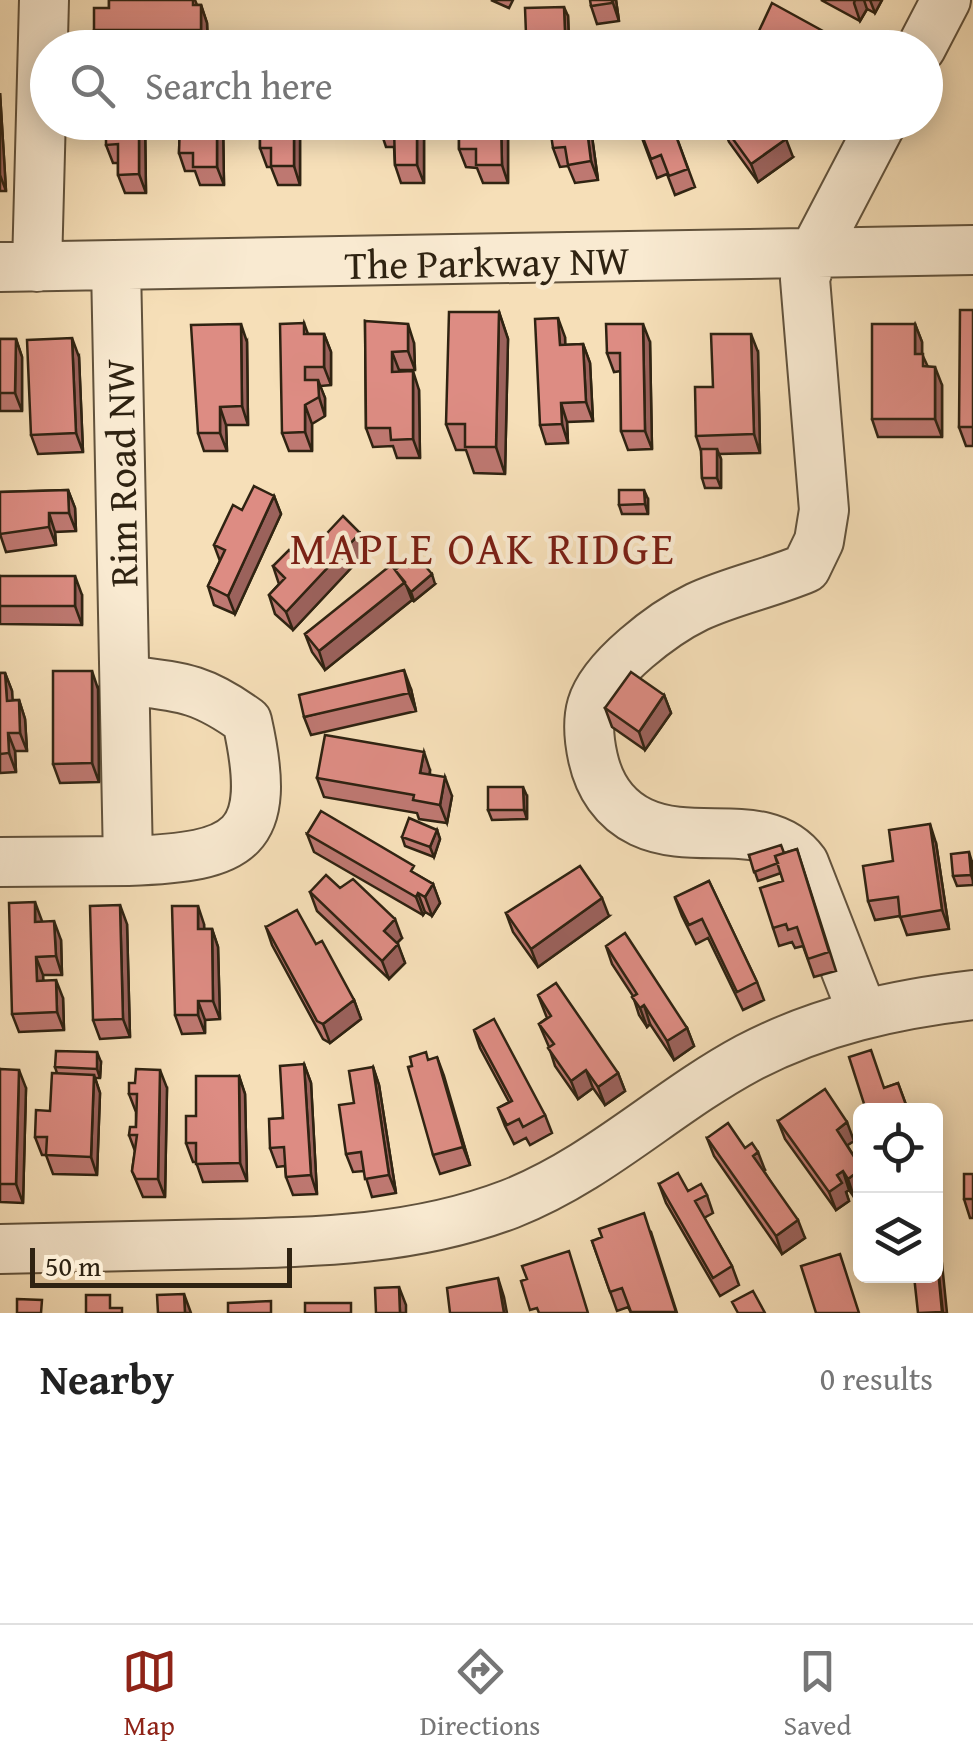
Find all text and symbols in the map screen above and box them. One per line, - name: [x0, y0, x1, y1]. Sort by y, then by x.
- search box: [30, 30, 943, 140]
- text: Search here: [145, 57, 333, 113]
- icon: search: [65, 58, 120, 113]
- street label: The Parkway NW: [344, 230, 630, 294]
- street label: Rim Road NW: [90, 358, 152, 588]
- district label: MAPLE OAK RIDGE: [290, 515, 676, 580]
- map controls: [853, 1103, 943, 1283]
- button: locate: [853, 1103, 943, 1193]
- button: layers: [853, 1193, 943, 1283]
- scale bar: [30, 1243, 292, 1288]
- text: 50 m: [45, 1245, 101, 1286]
- text: Nearby: [40, 1348, 174, 1409]
- text: 0 results: [820, 1355, 933, 1402]
- tab: Map: [122, 1644, 177, 1745]
- tab: Directions: [420, 1644, 540, 1745]
- tab: Saved: [784, 1644, 851, 1745]

